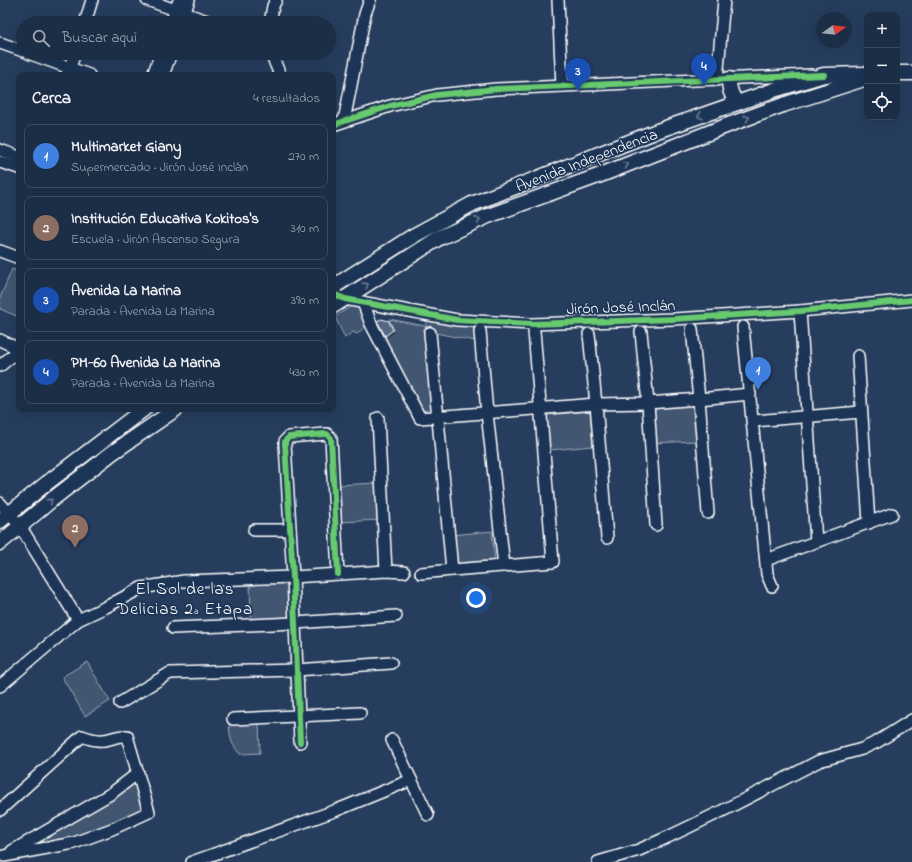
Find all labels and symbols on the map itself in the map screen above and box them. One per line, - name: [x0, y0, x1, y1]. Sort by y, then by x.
- north arrow: [816, 12, 852, 48]
- pin: 4: [691, 53, 717, 86]
- pin: 3: [565, 58, 591, 91]
- one-way arrow: [696, 111, 703, 120]
- one-way arrow: [744, 114, 751, 122]
- street label: Avenida Independencia: [513, 123, 661, 199]
- one-way arrow: [623, 161, 630, 169]
- one-way arrow: [475, 217, 482, 225]
- one-way arrow: [362, 282, 369, 290]
- street label: Jirón José Inclán: [566, 294, 676, 322]
- pin: 1: [745, 357, 771, 390]
- one-way arrow: [46, 499, 53, 506]
- pin: 2: [62, 515, 88, 548]
- district label: El Sol de las Delicias 2ª Etapa: [116, 577, 253, 622]
- your location: [466, 588, 486, 608]

